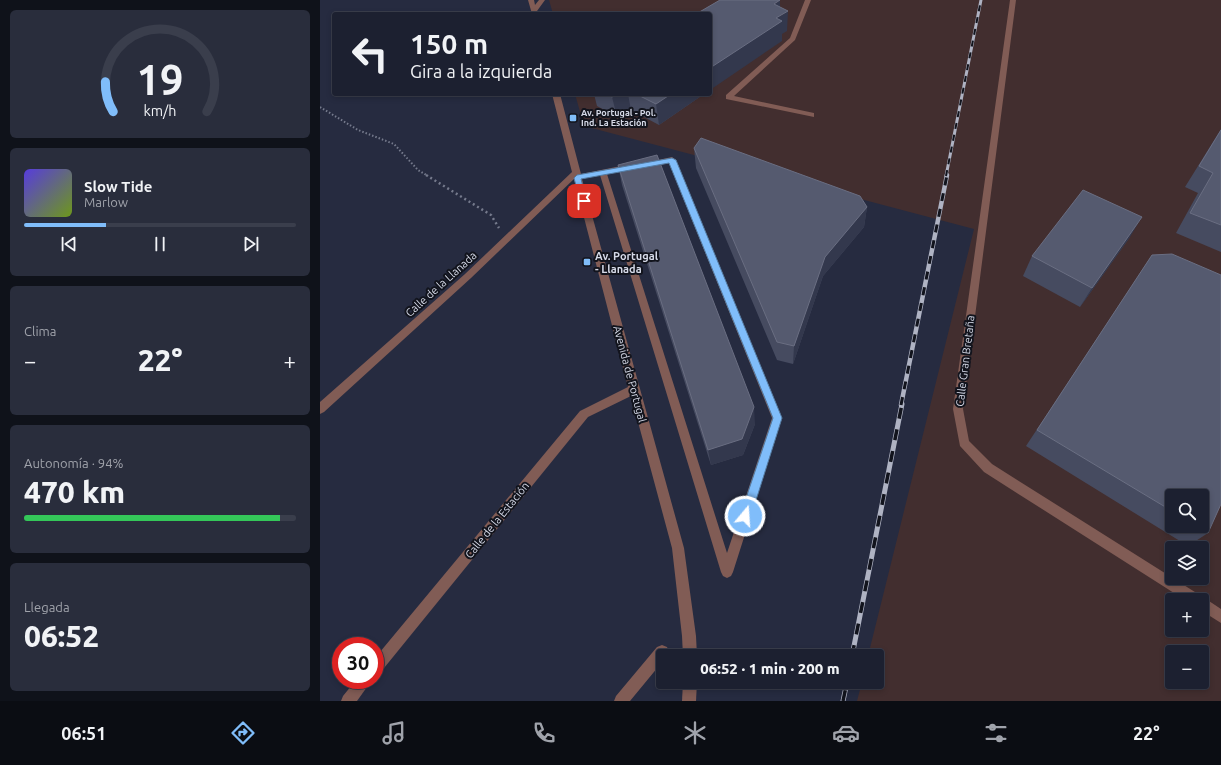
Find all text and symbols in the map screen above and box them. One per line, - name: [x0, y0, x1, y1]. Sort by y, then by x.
- icon: left: [344, 28, 396, 80]
- text: 150 m: [410, 28, 488, 59]
- text: 19: [137, 56, 183, 103]
- text: Gira a la izquierda: [410, 61, 552, 81]
- text: km/h: [144, 103, 176, 119]
- place label: Av. Portugal - Pol. Ind. La Estación: [581, 108, 656, 128]
- marker: Av. Portugal - Pol. Ind. La Estación: [568, 113, 578, 123]
- text: Slow Tide: [84, 178, 152, 195]
- pin: [567, 184, 601, 218]
- icon: arrive: [573, 190, 595, 212]
- text: Marlow: [84, 195, 128, 209]
- icon: previous: [58, 233, 80, 255]
- icon: pause: [149, 233, 171, 255]
- icon: next: [240, 233, 262, 255]
- street label: Calle de la Llanada: [403, 249, 479, 319]
- place label: Av. Portugal - Llanada: [595, 250, 659, 275]
- marker: Av. Portugal - Llanada: [582, 257, 592, 267]
- street label: Calle Gran Bretaña: [953, 315, 977, 407]
- text: Clima: [24, 324, 56, 338]
- street label: Avenida de Portugal: [611, 324, 649, 424]
- text: 22°: [138, 343, 182, 377]
- text: −: [24, 348, 36, 373]
- text: +: [284, 348, 296, 373]
- text: Autonomía · 94%: [24, 456, 123, 470]
- text: 470 km: [24, 475, 125, 509]
- street label: Calle de la Estación: [463, 480, 531, 560]
- map controls: [1165, 489, 1209, 689]
- button: search: [1165, 489, 1209, 533]
- position arrow: [724, 495, 766, 537]
- button: layers: [1165, 541, 1209, 585]
- button: +: [1165, 593, 1209, 637]
- text: Llegada: [24, 600, 70, 614]
- text: 06:52: [24, 619, 99, 653]
- speed limit sign: 30: [332, 637, 384, 689]
- button: −: [1165, 645, 1209, 689]
- text: 06:52 · 1 min · 200 m: [700, 660, 840, 677]
- icon: directions: [229, 719, 257, 747]
- icon: music: [380, 719, 408, 747]
- icon: phone: [530, 719, 558, 747]
- icon: climate: [681, 719, 709, 747]
- icon: car: [832, 719, 860, 747]
- icon: filters: [982, 719, 1010, 747]
- text: 06:51: [61, 723, 106, 743]
- text: 22°: [1133, 723, 1160, 743]

